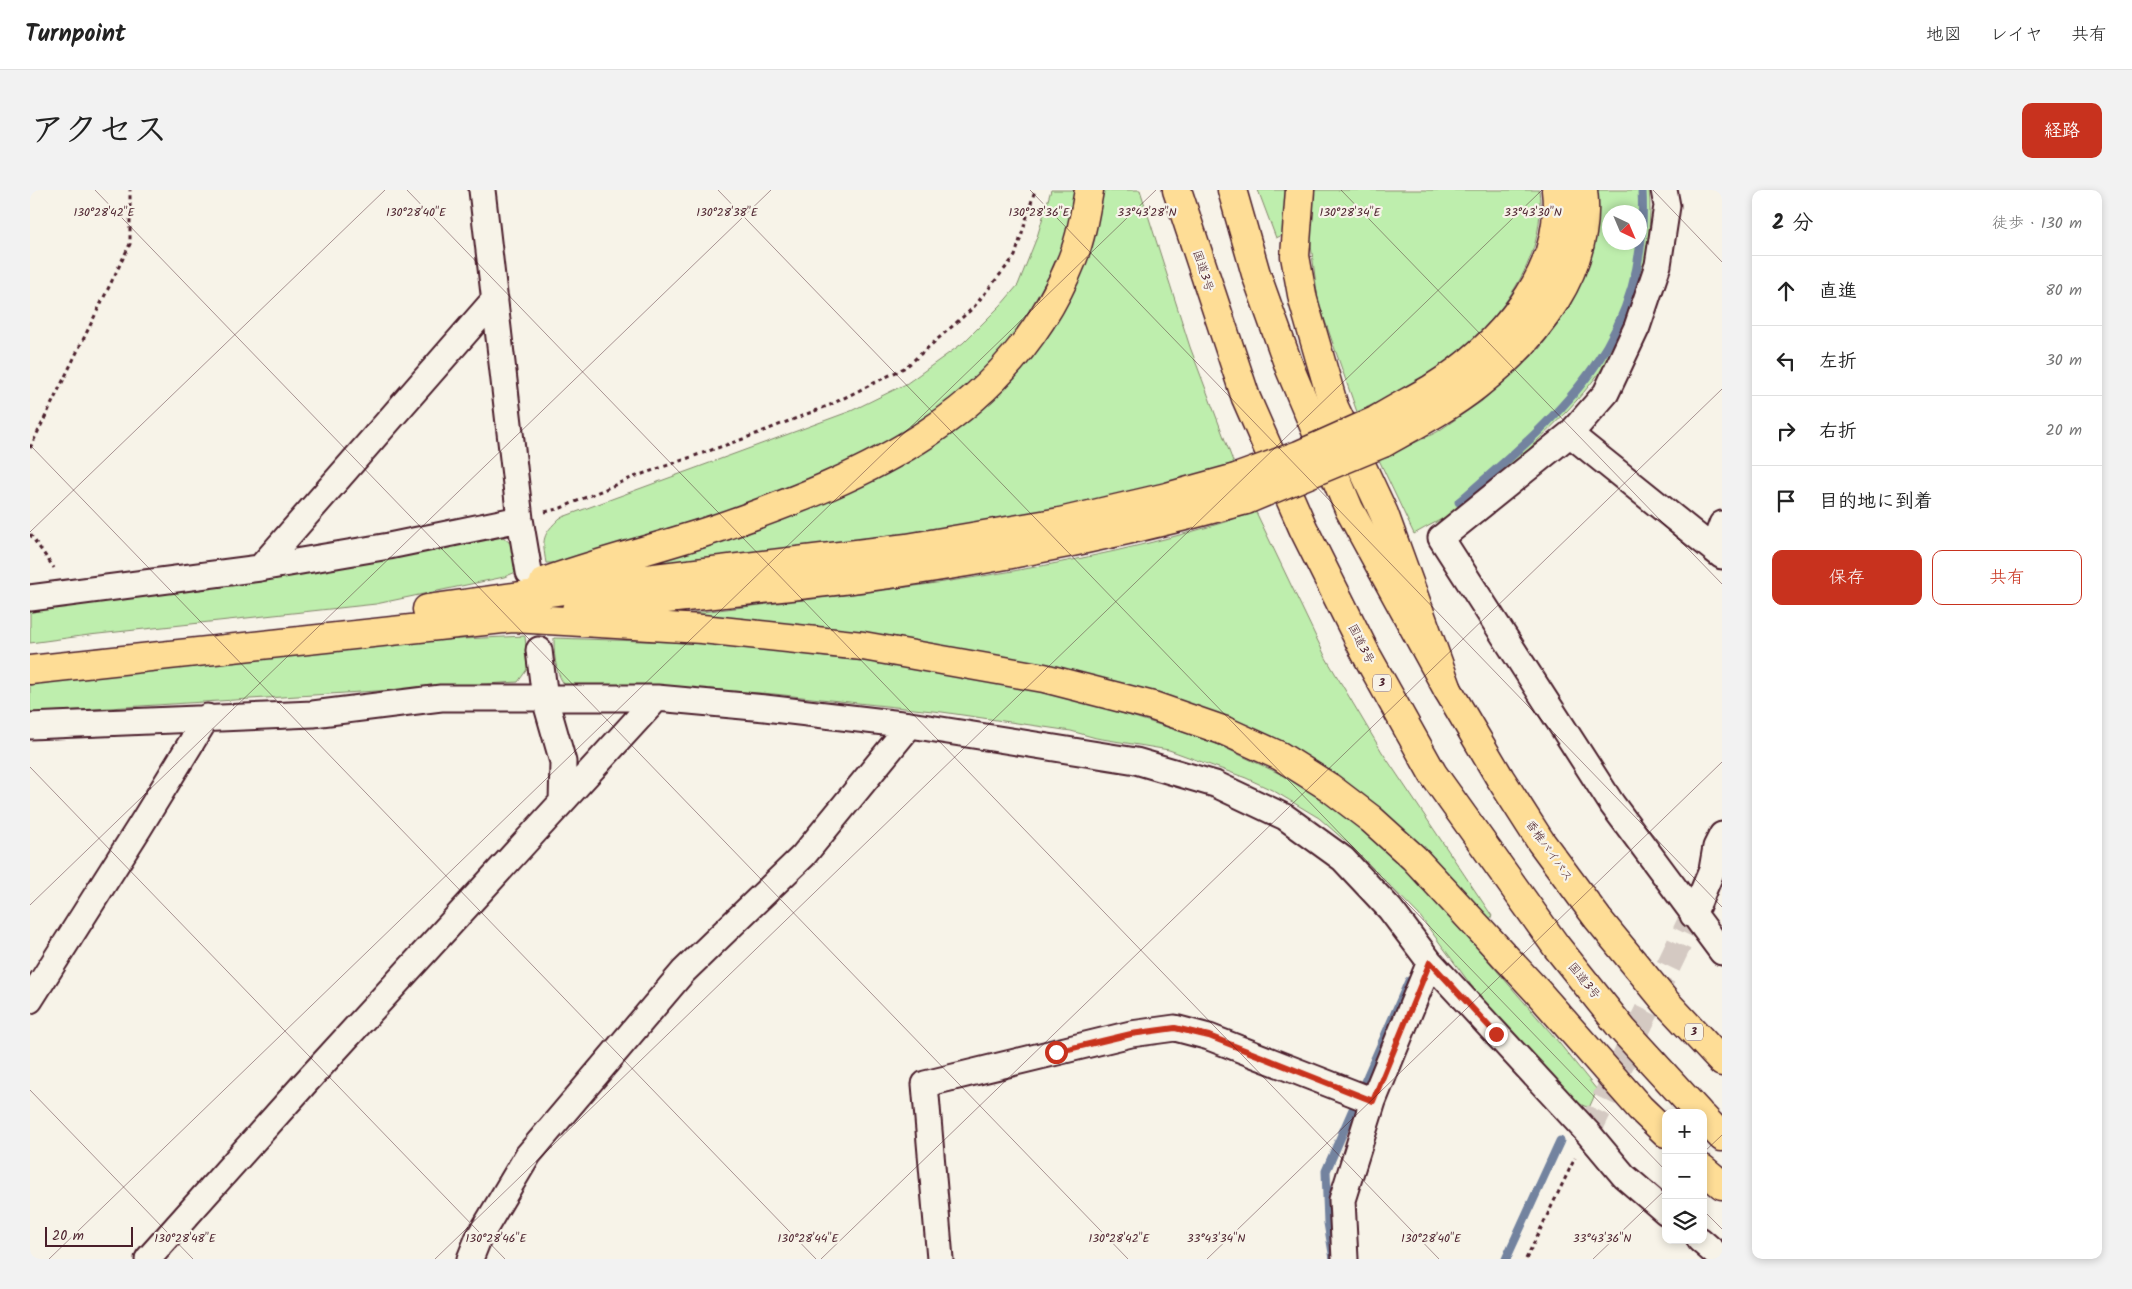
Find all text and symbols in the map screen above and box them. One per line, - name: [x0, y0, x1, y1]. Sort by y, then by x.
- text: Turnpoint: [25, 15, 126, 54]
- text: 地図: [1926, 21, 1962, 50]
- text: レイヤ: [1990, 21, 2043, 50]
- text: 共有: [2071, 21, 2107, 50]
- button: 経路: [2022, 103, 2102, 158]
- text: アクセス: [30, 104, 168, 160]
- text: 130°28'42"E: [73, 203, 136, 222]
- text: 130°28'40"E: [386, 203, 447, 222]
- text: 130°28'38"E: [696, 203, 759, 222]
- text: 130°28'36"E: [1008, 203, 1071, 222]
- text: 33°43'28"N: [1117, 203, 1177, 222]
- text: 130°28'34"E: [1319, 203, 1382, 222]
- text: 33°43'30"N: [1504, 203, 1562, 222]
- north arrow: [1602, 205, 1647, 250]
- text: 2 分: [1772, 207, 1813, 240]
- text: 徒歩 · 130 m: [1992, 211, 2082, 236]
- street label: 国道3号: [1187, 248, 1219, 294]
- icon: ahead: [1772, 277, 1800, 305]
- text: 直進: [1819, 277, 1857, 307]
- text: 80 m: [2045, 278, 2082, 303]
- icon: left: [1772, 347, 1800, 375]
- text: 左折: [1819, 347, 1857, 377]
- text: 30 m: [2046, 348, 2082, 373]
- icon: right: [1772, 417, 1800, 445]
- text: 右折: [1819, 417, 1857, 447]
- text: 20 m: [2046, 418, 2082, 443]
- icon: arrive: [1772, 487, 1800, 515]
- text: 目的地に到着: [1819, 487, 1933, 517]
- button: 保存: [1772, 550, 1922, 605]
- button: 共有: [1932, 550, 2082, 605]
- street label: 国道3号: [1343, 621, 1379, 667]
- road number: 3: [1373, 674, 1391, 692]
- street label: 香椎バイパス: [1521, 816, 1577, 886]
- street label: 国道3号: [1563, 958, 1605, 1004]
- route end: [1485, 1023, 1508, 1046]
- road number: 3: [1685, 1024, 1703, 1040]
- route start: [1045, 1041, 1068, 1064]
- map controls: [1662, 1109, 1707, 1244]
- button: +: [1662, 1109, 1707, 1154]
- button: −: [1662, 1154, 1707, 1199]
- button: layers: [1662, 1199, 1707, 1244]
- scale bar: [45, 1224, 132, 1247]
- text: 20 m: [52, 1225, 84, 1247]
- text: 130°28'48"E: [154, 1229, 217, 1248]
- text: 130°28'46"E: [466, 1229, 527, 1248]
- text: 130°28'44"E: [778, 1229, 839, 1248]
- text: 130°28'42"E: [1088, 1229, 1151, 1248]
- text: 33°43'34"N: [1187, 1229, 1245, 1248]
- text: 130°28'40"E: [1401, 1229, 1462, 1248]
- text: 33°43'36"N: [1573, 1229, 1631, 1248]

